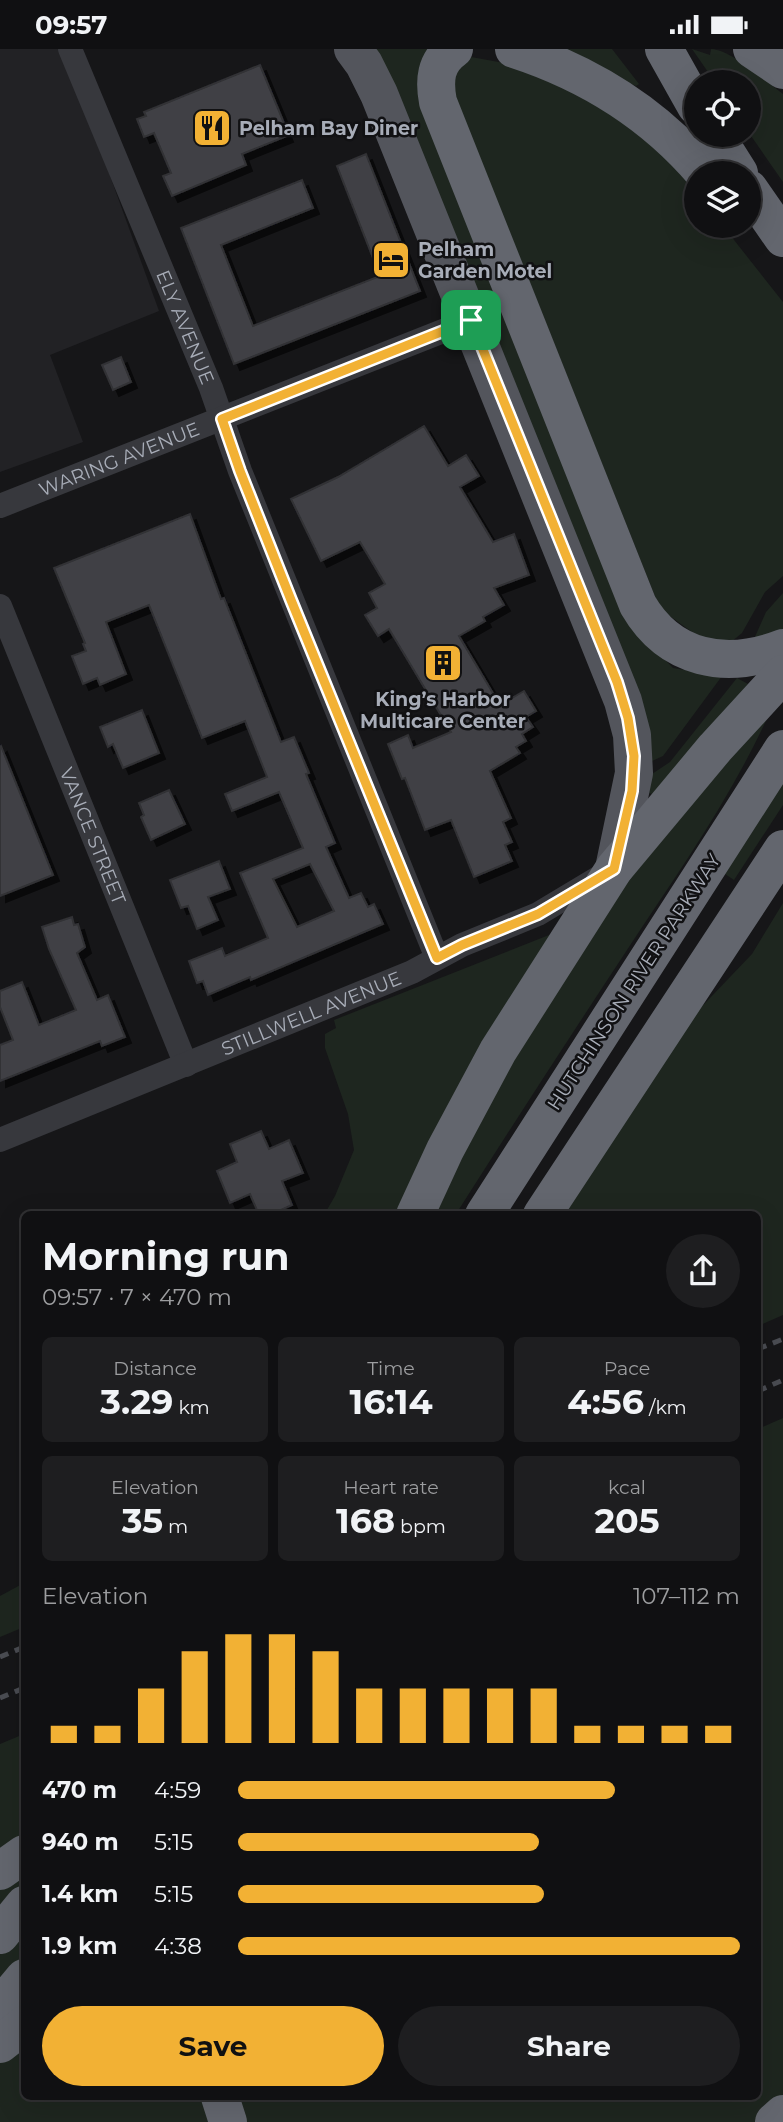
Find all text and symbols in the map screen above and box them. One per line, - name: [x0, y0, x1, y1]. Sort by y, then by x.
- text: 09:57: [35, 9, 107, 41]
- map controls: [684, 70, 761, 238]
- button: locate: [684, 70, 761, 147]
- restaurant icon: Pelham Bay Diner: [191, 107, 233, 149]
- place label: Pelham Bay Diner: [239, 117, 418, 140]
- button: layers: [684, 161, 761, 238]
- place label: Pelham Garden Motel: [418, 238, 552, 283]
- hotel icon: Pelham Garden Motel: [370, 239, 412, 281]
- street label: ELY AVENUE: [152, 266, 220, 387]
- pin: [441, 290, 501, 350]
- icon: arrive: [452, 301, 490, 339]
- street label: WARING AVENUE: [36, 417, 203, 501]
- building icon: King’s Harbor Multicare Center: [422, 642, 464, 684]
- place label: King’s Harbor Multicare Center: [360, 688, 526, 733]
- street label: VANCE STREET: [55, 764, 131, 908]
- street label: HUTCHINSON RIVER PARKWAY: [542, 849, 726, 1114]
- street label: STILLWELL AVENUE: [218, 966, 405, 1060]
- text: Morning run: [42, 1233, 290, 1280]
- button: share: [666, 1234, 740, 1308]
- text: 09:57 · 7 × 470 m: [42, 1283, 232, 1311]
- text: Distance: [113, 1357, 197, 1380]
- text: Time: [367, 1357, 415, 1380]
- text: Pace: [604, 1357, 650, 1380]
- text: 3.29: [100, 1380, 173, 1423]
- text: 16:14: [349, 1380, 433, 1423]
- text: 4:56: [567, 1380, 644, 1423]
- text: km: [173, 1396, 210, 1419]
- text: /km: [644, 1396, 687, 1419]
- text: Elevation: [111, 1476, 199, 1499]
- text: Heart rate: [343, 1476, 439, 1499]
- text: kcal: [608, 1476, 646, 1499]
- text: 35: [122, 1499, 163, 1542]
- text: 168: [336, 1499, 395, 1542]
- text: 205: [594, 1499, 660, 1542]
- text: m: [163, 1515, 188, 1538]
- text: bpm: [395, 1515, 446, 1538]
- text: Elevation: [42, 1582, 148, 1610]
- text: 107–112 m: [633, 1582, 740, 1610]
- text: 470 m: [42, 1776, 117, 1804]
- text: 4:59: [154, 1776, 201, 1804]
- text: 940 m: [42, 1828, 119, 1856]
- text: 5:15: [154, 1828, 193, 1856]
- text: 1.4 km: [42, 1880, 119, 1908]
- text: 5:15: [154, 1880, 193, 1908]
- text: 1.9 km: [42, 1932, 117, 1960]
- text: 4:38: [154, 1932, 202, 1960]
- button: Save: [42, 2006, 384, 2086]
- button: Share: [398, 2006, 740, 2086]

